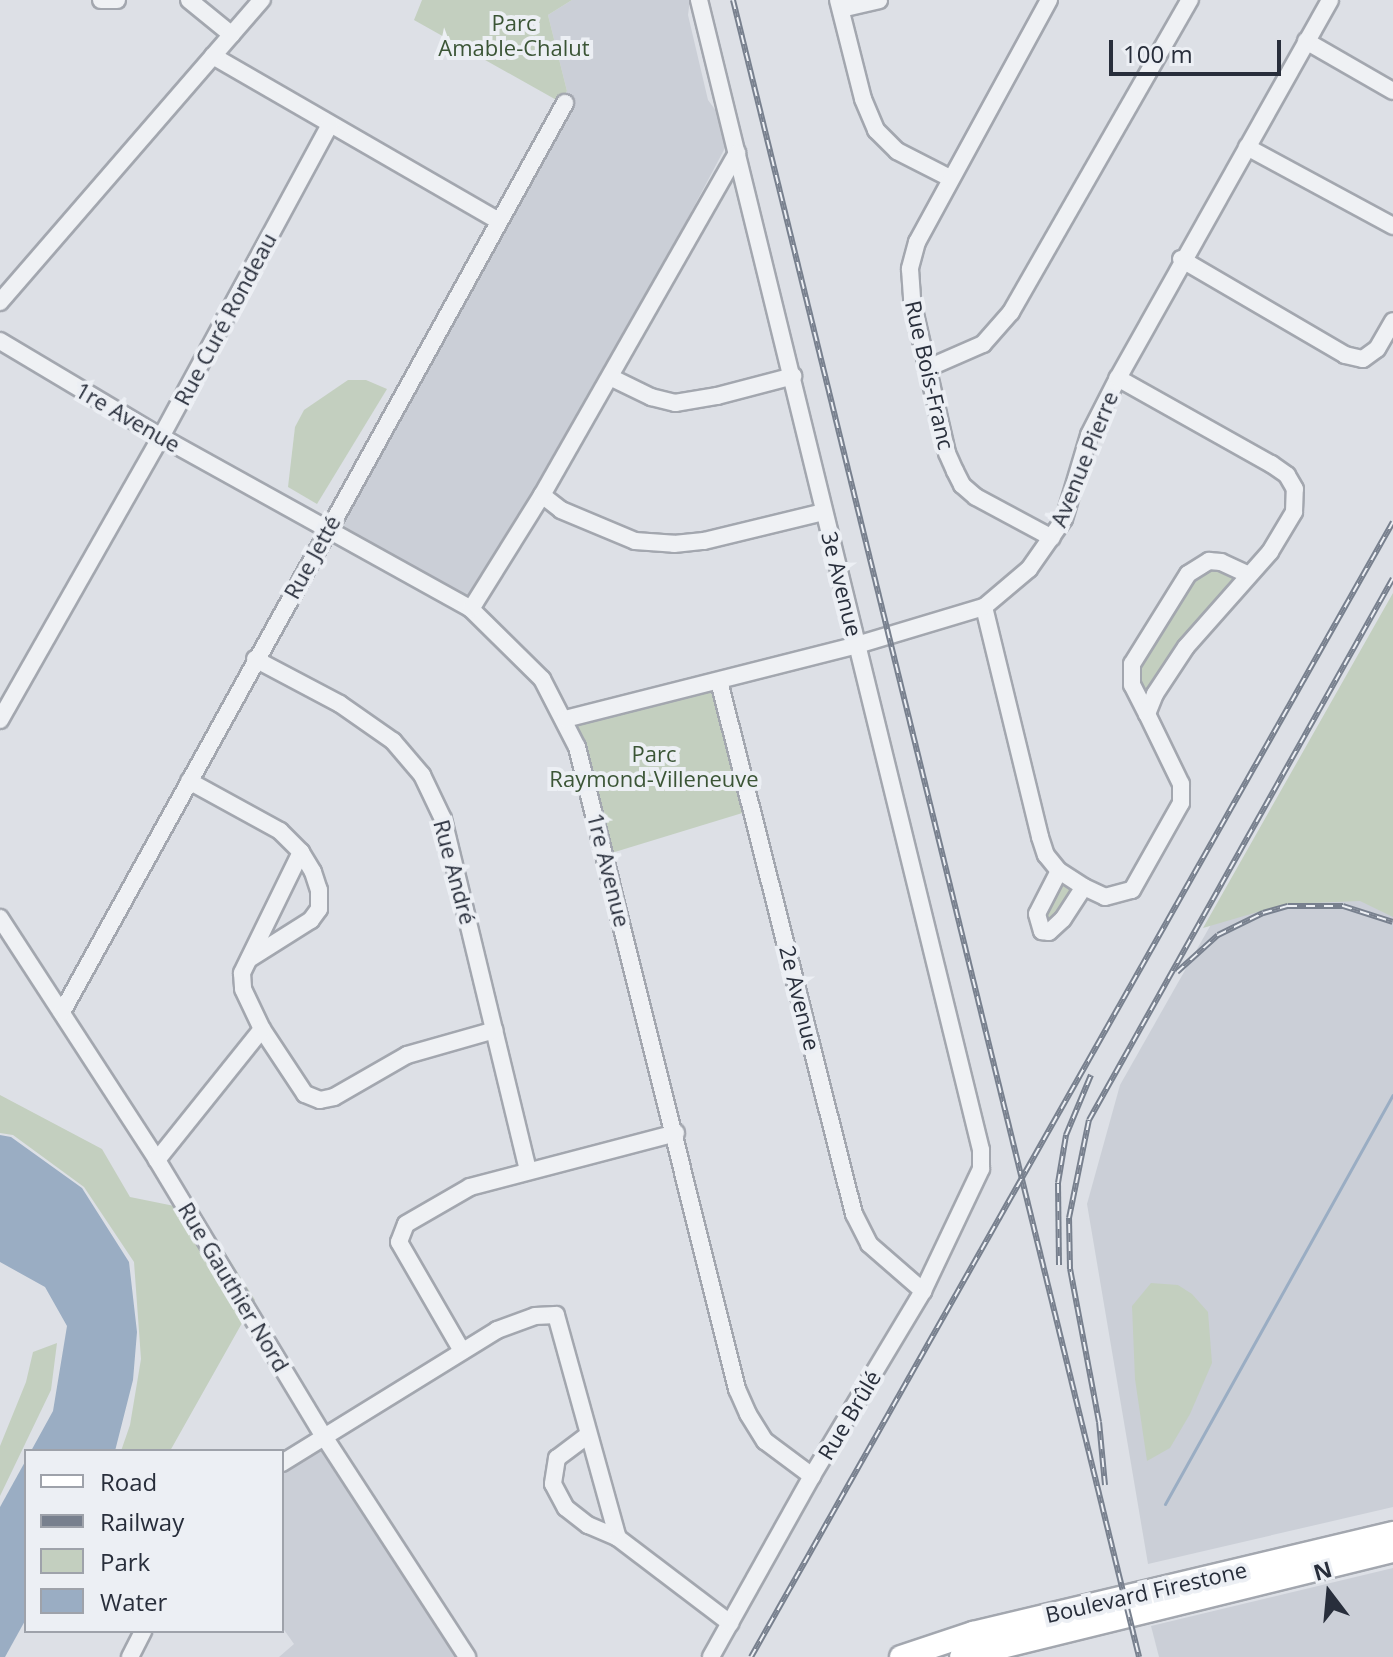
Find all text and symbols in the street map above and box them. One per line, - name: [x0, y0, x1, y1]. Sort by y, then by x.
- park label: Parc Amable-Chalut: [438, 9, 590, 60]
- scale bar: [1113, 24, 1285, 74]
- text: 100 m: [1123, 37, 1193, 70]
- street label: Rue Curé Rondeau: [168, 228, 282, 410]
- street label: Rue Bois-Franc: [900, 298, 960, 452]
- street label: 1re Avenue: [71, 377, 185, 457]
- street label: Avenue Pierre: [1045, 387, 1123, 531]
- street label: Rue Jetté: [278, 511, 346, 603]
- street label: 3e Avenue: [816, 529, 868, 639]
- park label: Parc Raymond-Villeneuve: [549, 740, 759, 792]
- street label: 1re Avenue: [582, 810, 636, 930]
- street label: Rue André: [428, 817, 482, 927]
- street label: 2e Avenue: [774, 943, 826, 1053]
- street label: Rue Gauthier Nord: [173, 1197, 295, 1377]
- street label: Rue Brûlé: [812, 1365, 886, 1465]
- legend: [24, 1449, 284, 1633]
- text: Road: [100, 1465, 157, 1498]
- text: Railway: [100, 1505, 184, 1538]
- text: Park: [100, 1545, 150, 1578]
- north arrow: [1289, 1553, 1369, 1633]
- text: N: [1310, 1553, 1335, 1587]
- street label: Boulevard Firestone: [1043, 1556, 1249, 1628]
- text: Water: [100, 1585, 167, 1618]

